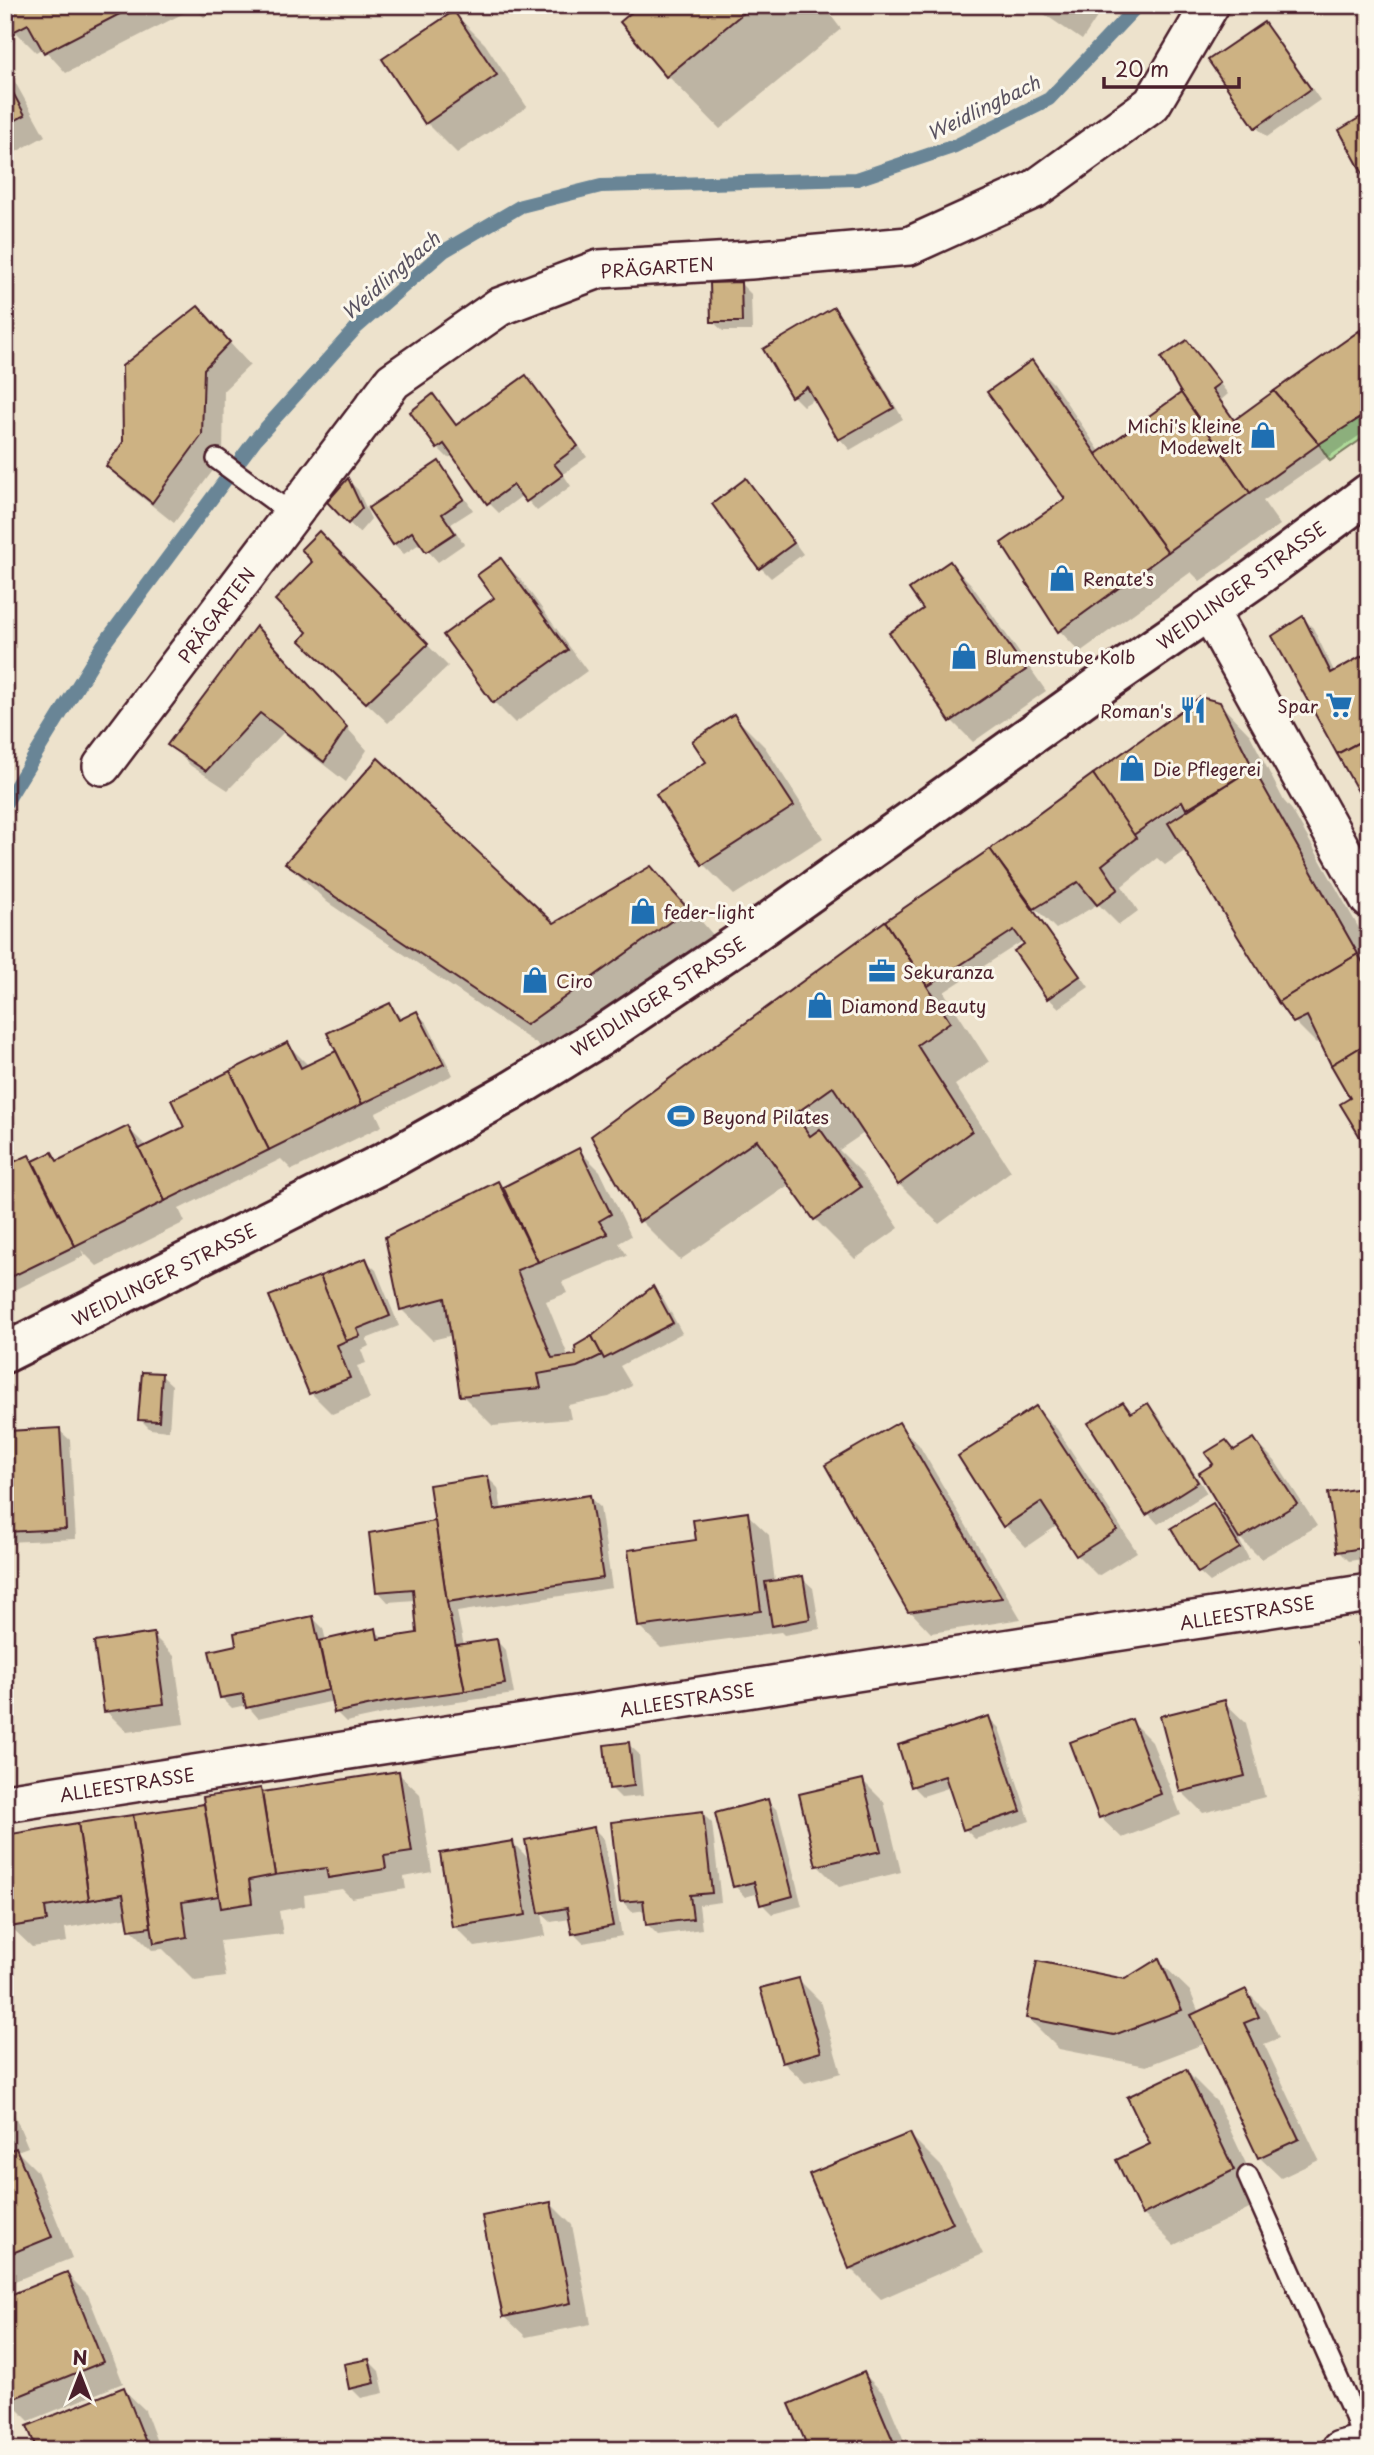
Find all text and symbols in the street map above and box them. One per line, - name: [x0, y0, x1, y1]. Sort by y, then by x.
- scale bar: [1104, 46, 1239, 90]
- text: 20 m: [1115, 52, 1169, 84]
- water label: Weidlingbach: [922, 67, 1045, 146]
- water label: Weidlingbach: [335, 224, 446, 326]
- street label: PRÄGARTEN: [599, 250, 715, 284]
- place label: Michi's kleine Modewelt: [1127, 412, 1242, 460]
- shop icon: Michi's kleine Modewelt: [1248, 420, 1278, 450]
- street label: WEIDLINGER STRASSE: [1151, 514, 1331, 656]
- street label: PRÄGARTEN: [171, 561, 261, 669]
- shop icon: Renate's: [1047, 563, 1077, 593]
- place label: Renate's: [1083, 565, 1154, 592]
- shop icon: Blumenstube Kolb: [949, 641, 979, 671]
- place label: Blumenstube Kolb: [985, 643, 1135, 670]
- supermarket icon: Spar: [1324, 690, 1354, 720]
- place label: Spar: [1277, 692, 1319, 719]
- restaurant icon: Roman's: [1178, 695, 1208, 725]
- place label: Roman's: [1100, 697, 1172, 724]
- shop icon: Die Pflegerei: [1117, 753, 1147, 783]
- place label: Die Pflegerei: [1153, 755, 1261, 782]
- shop icon: feder-light: [628, 896, 658, 926]
- place label: feder-light: [664, 898, 755, 925]
- street label: WEIDLINGER STRASSE: [565, 929, 751, 1063]
- office icon: Sekuranza: [867, 956, 897, 986]
- place label: Sekuranza: [903, 958, 995, 985]
- shop icon: Ciro: [520, 965, 550, 995]
- place label: Ciro: [556, 967, 593, 994]
- shop icon: Diamond Beauty: [805, 990, 835, 1020]
- place label: Diamond Beauty: [841, 992, 986, 1019]
- sports icon: Beyond Pilates: [666, 1101, 696, 1131]
- place label: Beyond Pilates: [702, 1103, 829, 1130]
- street label: WEIDLINGER STRASSE: [67, 1216, 261, 1332]
- street label: ALLEESTRASSE: [1177, 1588, 1317, 1636]
- street label: ALLEESTRASSE: [617, 1675, 757, 1723]
- street label: ALLEESTRASSE: [57, 1760, 197, 1808]
- north arrow: [46, 2340, 116, 2410]
- text: N: [72, 2343, 88, 2371]

